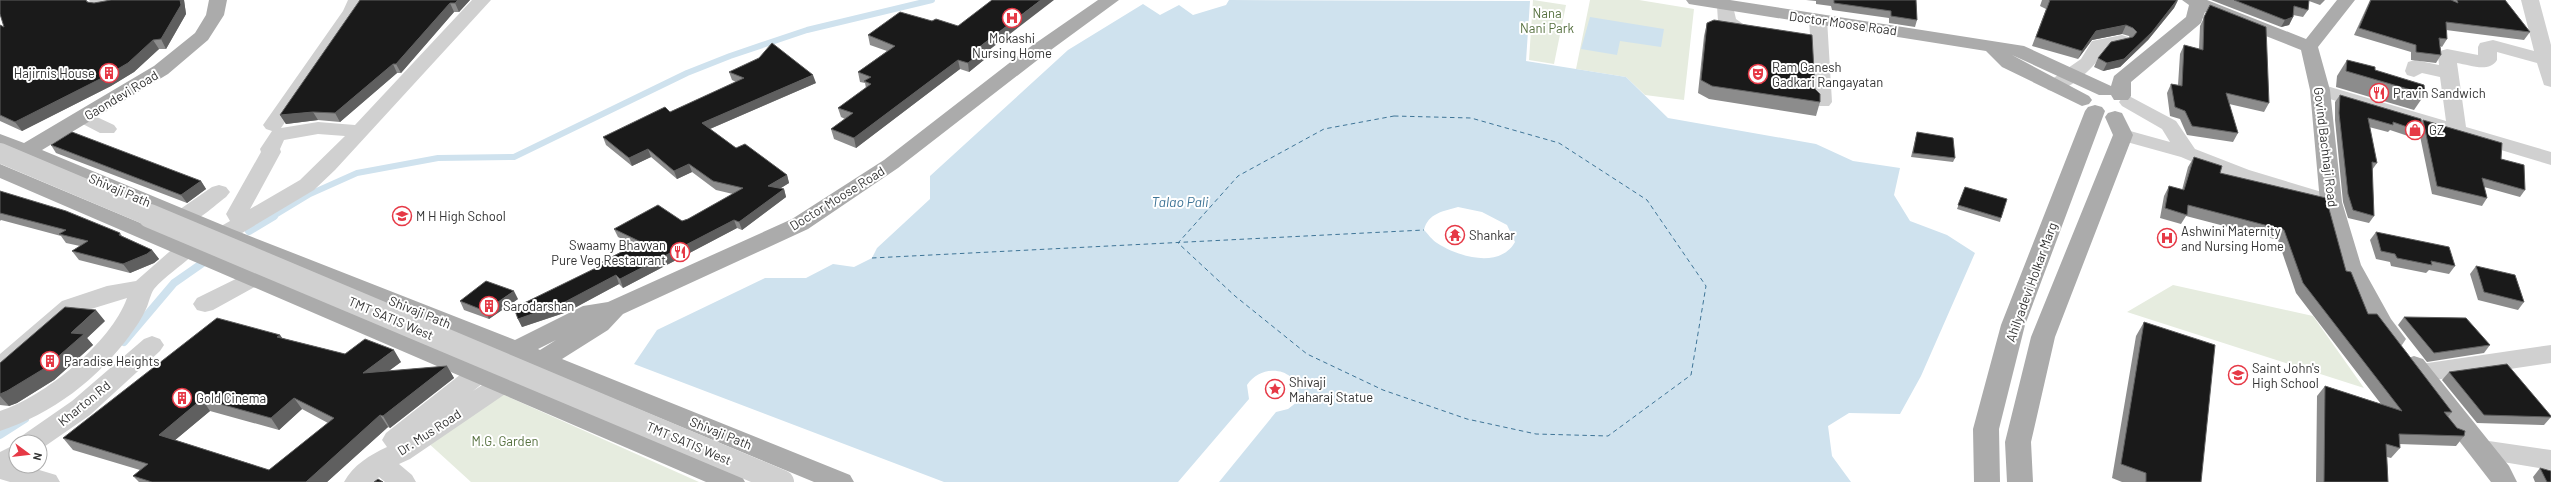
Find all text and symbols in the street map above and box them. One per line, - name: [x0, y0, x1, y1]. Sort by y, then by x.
- park label: Nana Nani Park: [1520, 5, 1574, 36]
- hospital icon: Mokashi Nursing Home: [1001, 7, 1023, 29]
- street label: Doctor Moose Road: [1788, 8, 1898, 38]
- place label: Mokashi Nursing Home: [972, 30, 1052, 61]
- place label: Ram Ganesh Gadkari Rangayatan: [1772, 59, 1883, 90]
- building icon: Hajirnis House: [98, 62, 120, 84]
- theatre icon: Ram Ganesh Gadkari Rangayatan: [1747, 63, 1769, 85]
- place label: Hajirnis House: [14, 65, 95, 81]
- street label: Gaondevi Road: [81, 67, 161, 123]
- restaurant icon: Pravin Sandwich: [2368, 82, 2390, 104]
- place label: Pravin Sandwich: [2393, 85, 2486, 101]
- street label: Govind Bachhaji Road: [2311, 86, 2341, 208]
- shop icon: GZ: [2404, 119, 2426, 141]
- place label: GZ: [2429, 122, 2444, 138]
- street label: Doctor Moose Road: [787, 162, 887, 234]
- street label: Shivaji Path: [87, 170, 153, 210]
- water label: Talao Pali: [1152, 193, 1209, 210]
- school or university icon: M H High School: [391, 205, 413, 227]
- place label: M H High School: [416, 208, 506, 224]
- street label: Ahilyadevi Holkar Marg: [2002, 220, 2060, 344]
- place label: Ashwini Maternity and Nursing Home: [2181, 223, 2284, 254]
- temple icon: Shankar: [1444, 224, 1466, 246]
- place label: Shankar: [1469, 227, 1515, 243]
- hospital icon: Ashwini Maternity and Nursing Home: [2156, 227, 2178, 249]
- place label: Swaamy Bhavvan Pure Veg Restaurant: [551, 237, 666, 268]
- restaurant icon: Swaamy Bhavvan Pure Veg Restaurant: [669, 241, 691, 263]
- street label: Shivaji Path: [387, 292, 453, 332]
- street label: TMT SATIS West: [346, 293, 436, 343]
- building icon: Sarodarshan: [478, 295, 500, 317]
- place label: Sarodarshan: [503, 298, 574, 314]
- building icon: Paradise Heights: [39, 350, 61, 372]
- place label: Paradise Heights: [64, 353, 160, 369]
- place label: Saint John's High School: [2252, 360, 2320, 391]
- school or university icon: Saint John's High School: [2227, 364, 2249, 386]
- place label: Shivaji Maharaj Statue: [1289, 374, 1373, 405]
- street label: Kharton Rd: [55, 377, 113, 429]
- place icon: Shivaji Maharaj Statue: [1264, 378, 1286, 400]
- building icon: Gold Cinema: [171, 387, 193, 409]
- place label: Gold Cinema: [196, 390, 266, 406]
- street label: Dr. Mus Road: [394, 406, 464, 458]
- street label: Shivaji Path: [688, 413, 754, 453]
- street label: TMT SATIS West: [644, 418, 734, 468]
- park label: M.G. Garden: [471, 433, 539, 449]
- north arrow: [8, 434, 48, 474]
- text: N: [31, 451, 45, 462]

